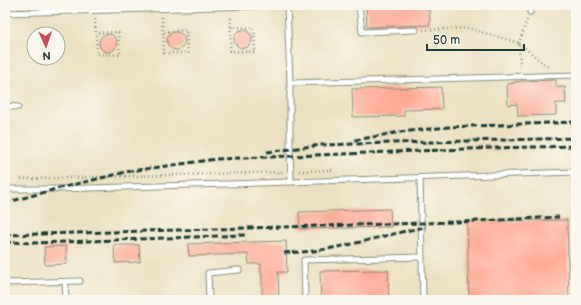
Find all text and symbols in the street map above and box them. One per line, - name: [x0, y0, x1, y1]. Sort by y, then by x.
- north arrow: [26, 26, 66, 66]
- scale bar: [427, 26, 524, 52]
- text: 50 m: [433, 33, 460, 48]
- text: N: [42, 49, 51, 62]

